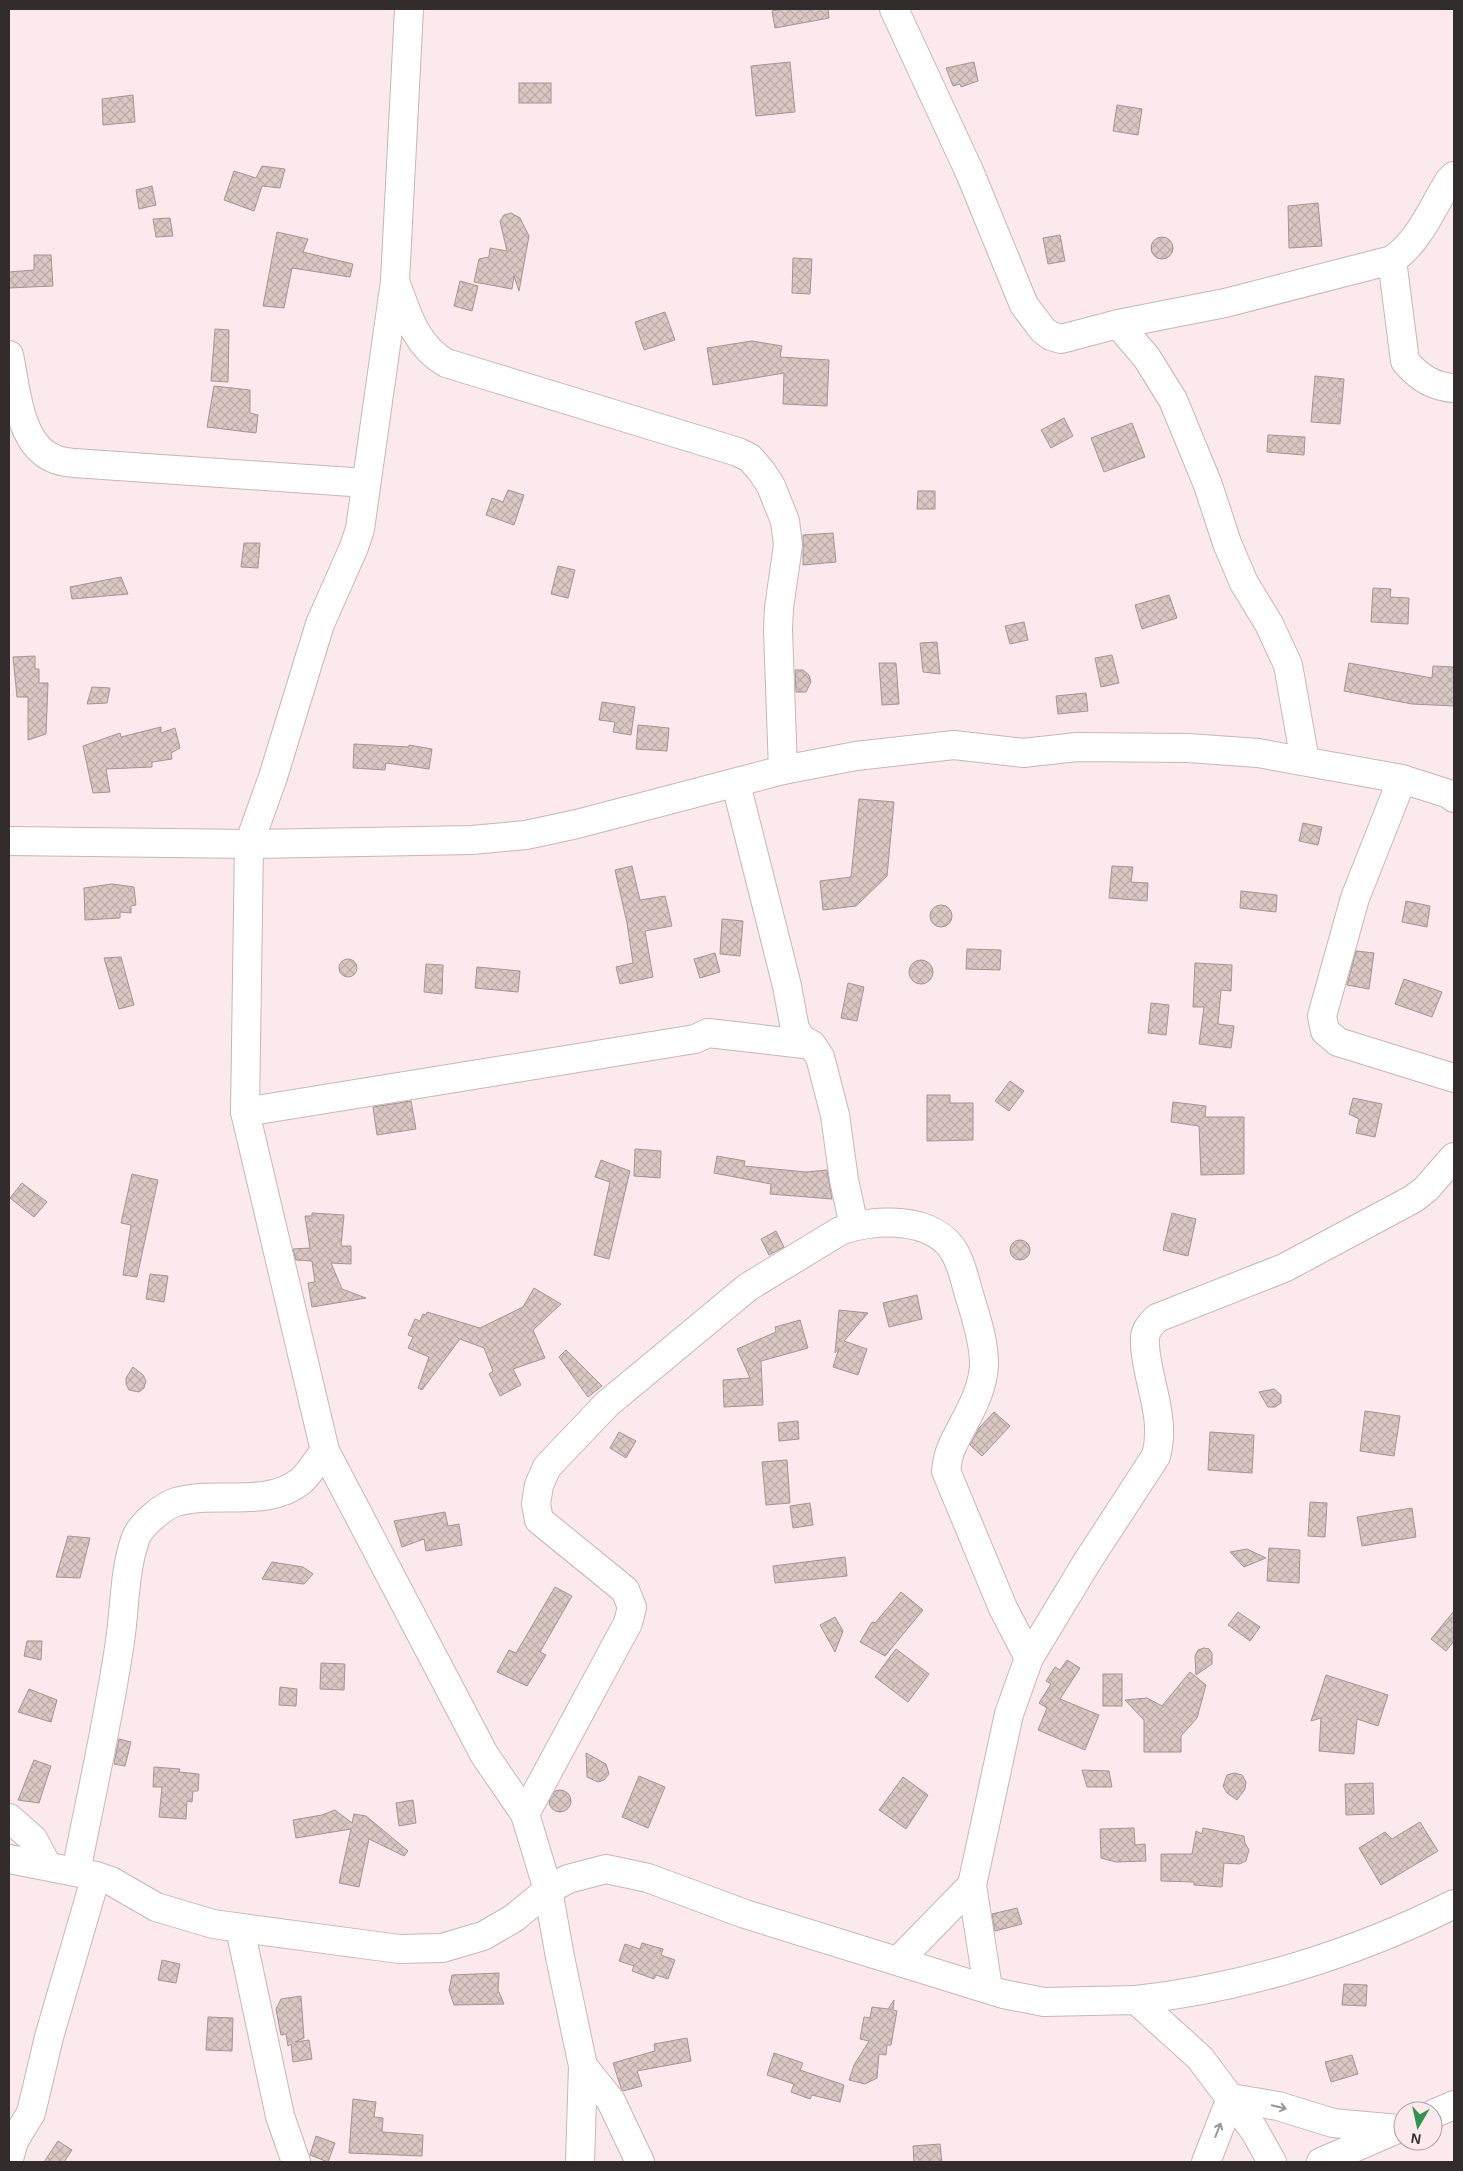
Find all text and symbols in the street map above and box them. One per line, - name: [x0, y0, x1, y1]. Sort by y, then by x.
- north arrow: [1393, 2101, 1443, 2151]
- one-way arrow: [1270, 2103, 1286, 2112]
- one-way arrow: [1214, 2123, 1223, 2138]
- text: N: [1410, 2130, 1422, 2148]

